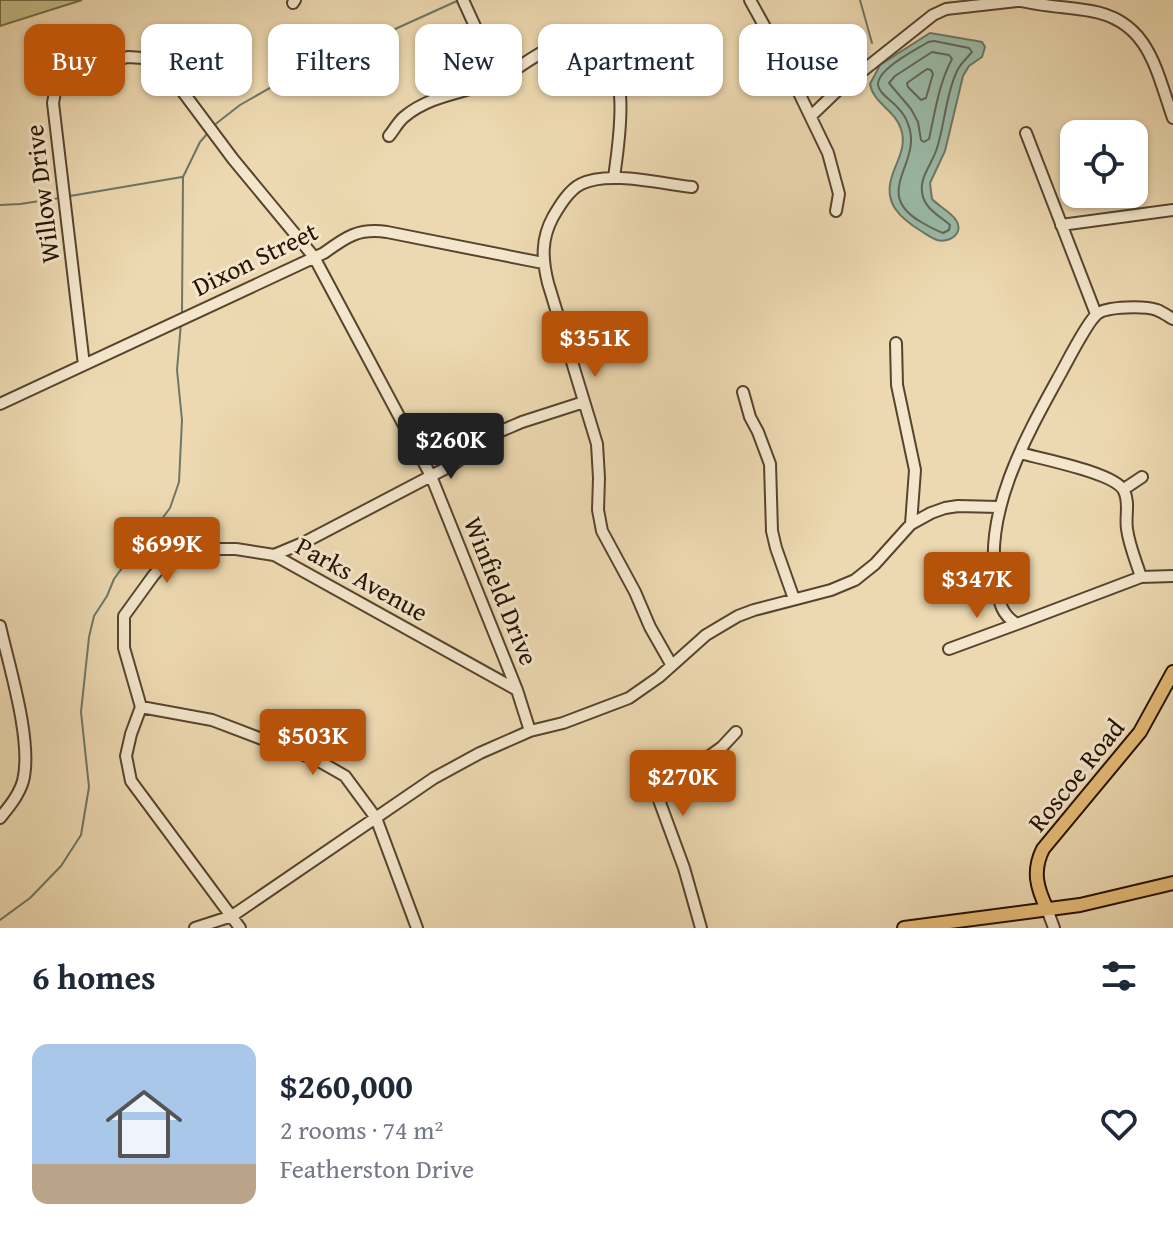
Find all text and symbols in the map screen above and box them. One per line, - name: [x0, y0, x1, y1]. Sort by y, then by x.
- chip: Buy: [24, 24, 125, 96]
- chip: Rent: [141, 24, 252, 96]
- chip: Filters: [268, 24, 399, 96]
- chip: New: [415, 24, 522, 96]
- chip: Apartment: [538, 24, 723, 96]
- chip: House: [739, 24, 867, 96]
- map controls: [1060, 120, 1148, 208]
- button: locate: [1060, 120, 1148, 208]
- street label: Willow Drive: [14, 123, 69, 266]
- street label: Dixon Street: [185, 211, 324, 306]
- pin: $351K: [539, 311, 651, 379]
- text: $351K: [560, 317, 630, 356]
- pin: $260K: [395, 413, 507, 481]
- text: $260K: [416, 419, 486, 458]
- street label: Winfield Drive: [454, 511, 549, 671]
- pin: $699K: [111, 517, 223, 585]
- text: $699K: [132, 523, 202, 562]
- street label: Parks Avenue: [289, 526, 436, 631]
- pin: $347K: [921, 552, 1033, 620]
- text: $347K: [942, 558, 1012, 597]
- pin: $503K: [257, 709, 369, 777]
- street label: Roscoe Road: [1018, 710, 1134, 840]
- text: $503K: [278, 715, 348, 754]
- pin: $270K: [627, 750, 739, 818]
- text: $270K: [648, 756, 718, 795]
- text: 6 homes: [32, 952, 156, 1001]
- icon: filters: [1097, 954, 1141, 998]
- text: $260,000: [280, 1061, 413, 1110]
- icon: home: [96, 1076, 192, 1172]
- icon: heart: [1097, 1102, 1141, 1146]
- text: 2 rooms · 74 m²: [280, 1110, 443, 1149]
- text: Featherston Drive: [280, 1149, 474, 1188]

